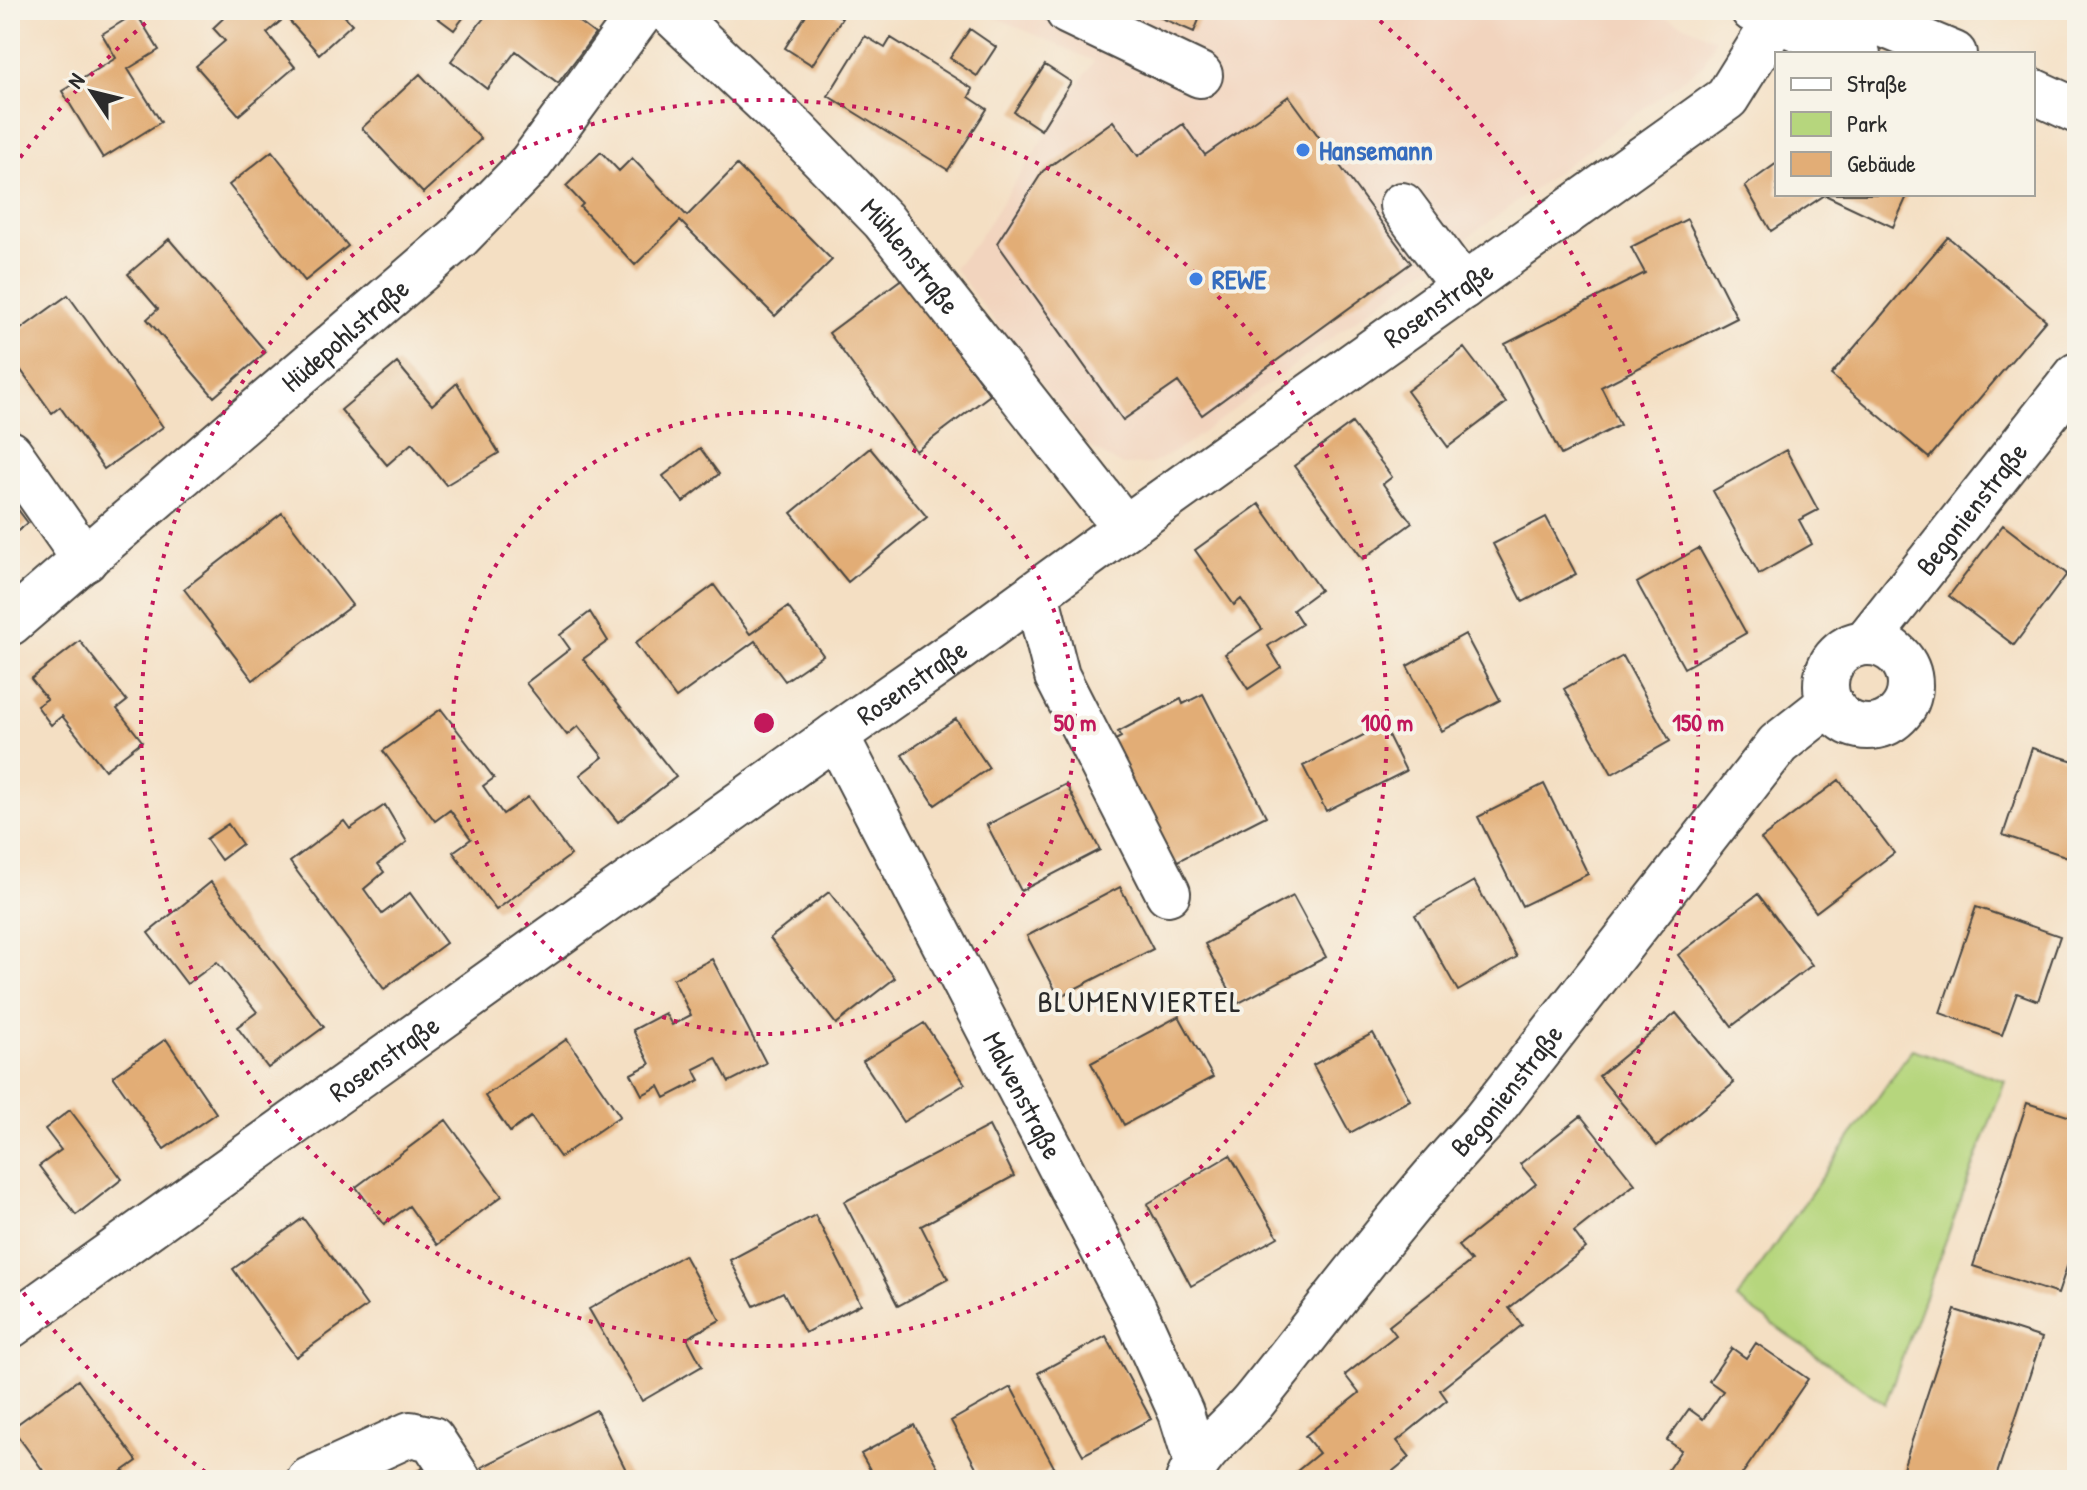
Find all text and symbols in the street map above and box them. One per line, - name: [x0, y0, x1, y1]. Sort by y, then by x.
- north arrow: [52, 52, 132, 132]
- legend: [1775, 52, 2035, 196]
- text: N: [60, 67, 91, 94]
- text: Straße: [1847, 67, 1908, 99]
- text: Park: [1847, 107, 1887, 139]
- place label: Hansemann: [1319, 131, 1433, 169]
- marker: Hansemann: [1294, 141, 1312, 159]
- text: Gebäude: [1847, 147, 1916, 179]
- street label: Mühlenstraße: [853, 189, 969, 322]
- street label: Rosenstraße: [1376, 252, 1501, 357]
- place label: REWE: [1212, 260, 1267, 298]
- street label: Hüdepohlstraße: [273, 269, 417, 400]
- marker: REWE: [1187, 270, 1205, 288]
- street label: Begonienstraße: [1907, 434, 2036, 583]
- street label: Rosenstraße: [849, 630, 975, 734]
- text: 50 m: [1054, 706, 1096, 738]
- text: 100 m: [1361, 706, 1413, 738]
- text: 150 m: [1672, 706, 1724, 738]
- centre of rings: [750, 709, 778, 737]
- district label: BLUMENVIERTEL: [1037, 981, 1243, 1021]
- street label: Rosenstraße: [321, 1006, 447, 1111]
- street label: Begonienstraße: [1441, 1016, 1571, 1165]
- street label: Malvenstraße: [974, 1025, 1072, 1165]

